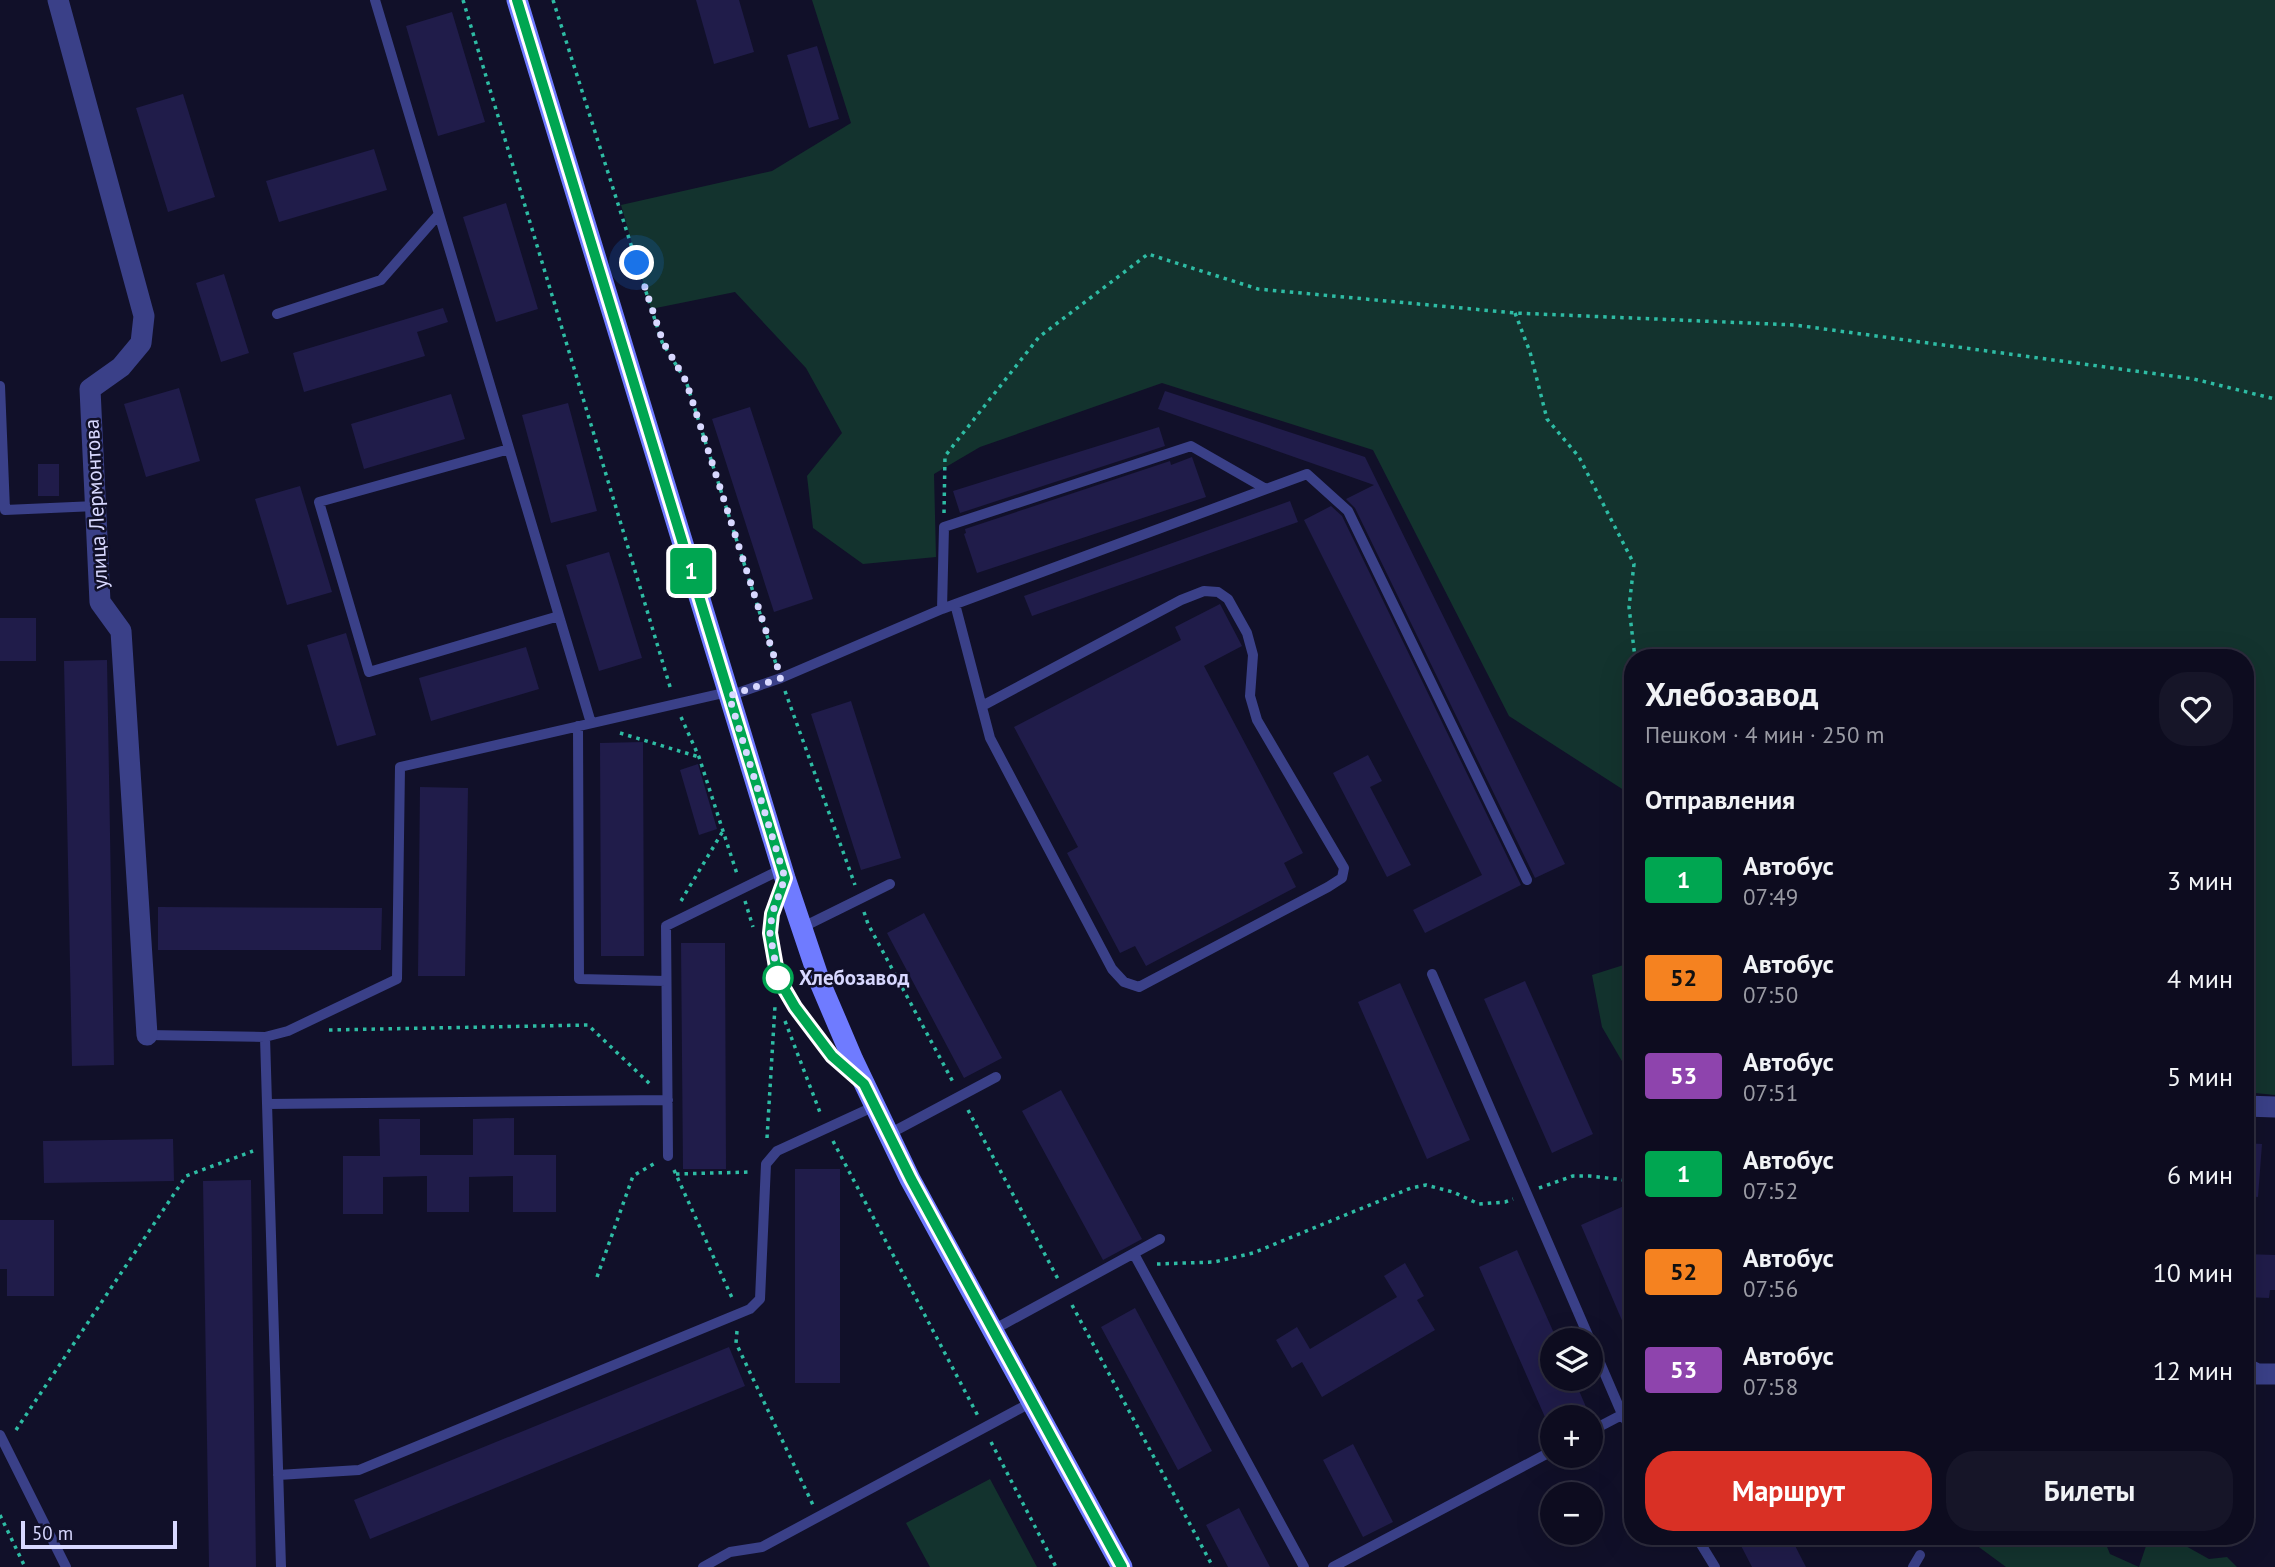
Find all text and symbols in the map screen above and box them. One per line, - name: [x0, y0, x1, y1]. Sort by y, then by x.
- your location: [619, 245, 654, 280]
- street label: улица Лермонтова: [78, 418, 113, 590]
- line badge: 1: [668, 548, 714, 594]
- text: 1: [684, 555, 698, 586]
- text: Хлебозавод: [1645, 672, 1818, 715]
- button: heart: [2159, 672, 2233, 746]
- text: Пешком · 4 мин · 250 m: [1645, 720, 1884, 749]
- text: Отправления: [1645, 783, 1795, 816]
- text: Автобус: [1743, 849, 1834, 882]
- text: 1: [1677, 864, 1690, 895]
- text: 3 мин: [2167, 864, 2233, 897]
- text: 07:49: [1743, 882, 1798, 911]
- text: Автобус: [1743, 947, 1834, 980]
- text: 52: [1670, 962, 1697, 993]
- text: 4 мин: [2167, 962, 2233, 995]
- marker: Хлебозавод: [763, 963, 793, 993]
- place label: Хлебозавод: [799, 964, 909, 991]
- text: 07:50: [1743, 980, 1798, 1009]
- text: Автобус: [1743, 1045, 1834, 1078]
- text: 53: [1670, 1060, 1697, 1091]
- text: 5 мин: [2167, 1060, 2233, 1093]
- text: 07:51: [1743, 1078, 1798, 1107]
- text: Автобус: [1743, 1143, 1834, 1176]
- text: 1: [1677, 1158, 1690, 1189]
- text: 6 мин: [2167, 1158, 2233, 1191]
- text: 07:52: [1743, 1176, 1798, 1205]
- text: Автобус: [1743, 1241, 1834, 1274]
- text: 52: [1670, 1256, 1697, 1287]
- text: 10 мин: [2153, 1256, 2233, 1289]
- text: 07:56: [1743, 1274, 1798, 1303]
- map controls: [1540, 1328, 1603, 1545]
- button: layers: [1540, 1328, 1603, 1391]
- text: Автобус: [1743, 1339, 1834, 1372]
- text: 53: [1670, 1354, 1697, 1385]
- text: 12 мин: [2153, 1354, 2233, 1387]
- text: 07:58: [1743, 1372, 1798, 1401]
- button: +: [1540, 1405, 1603, 1468]
- button: Маршрут: [1645, 1451, 1932, 1531]
- button: Билеты: [1946, 1451, 2233, 1531]
- button: −: [1540, 1482, 1603, 1545]
- scale bar: [21, 1518, 177, 1550]
- text: 50 m: [32, 1521, 73, 1545]

